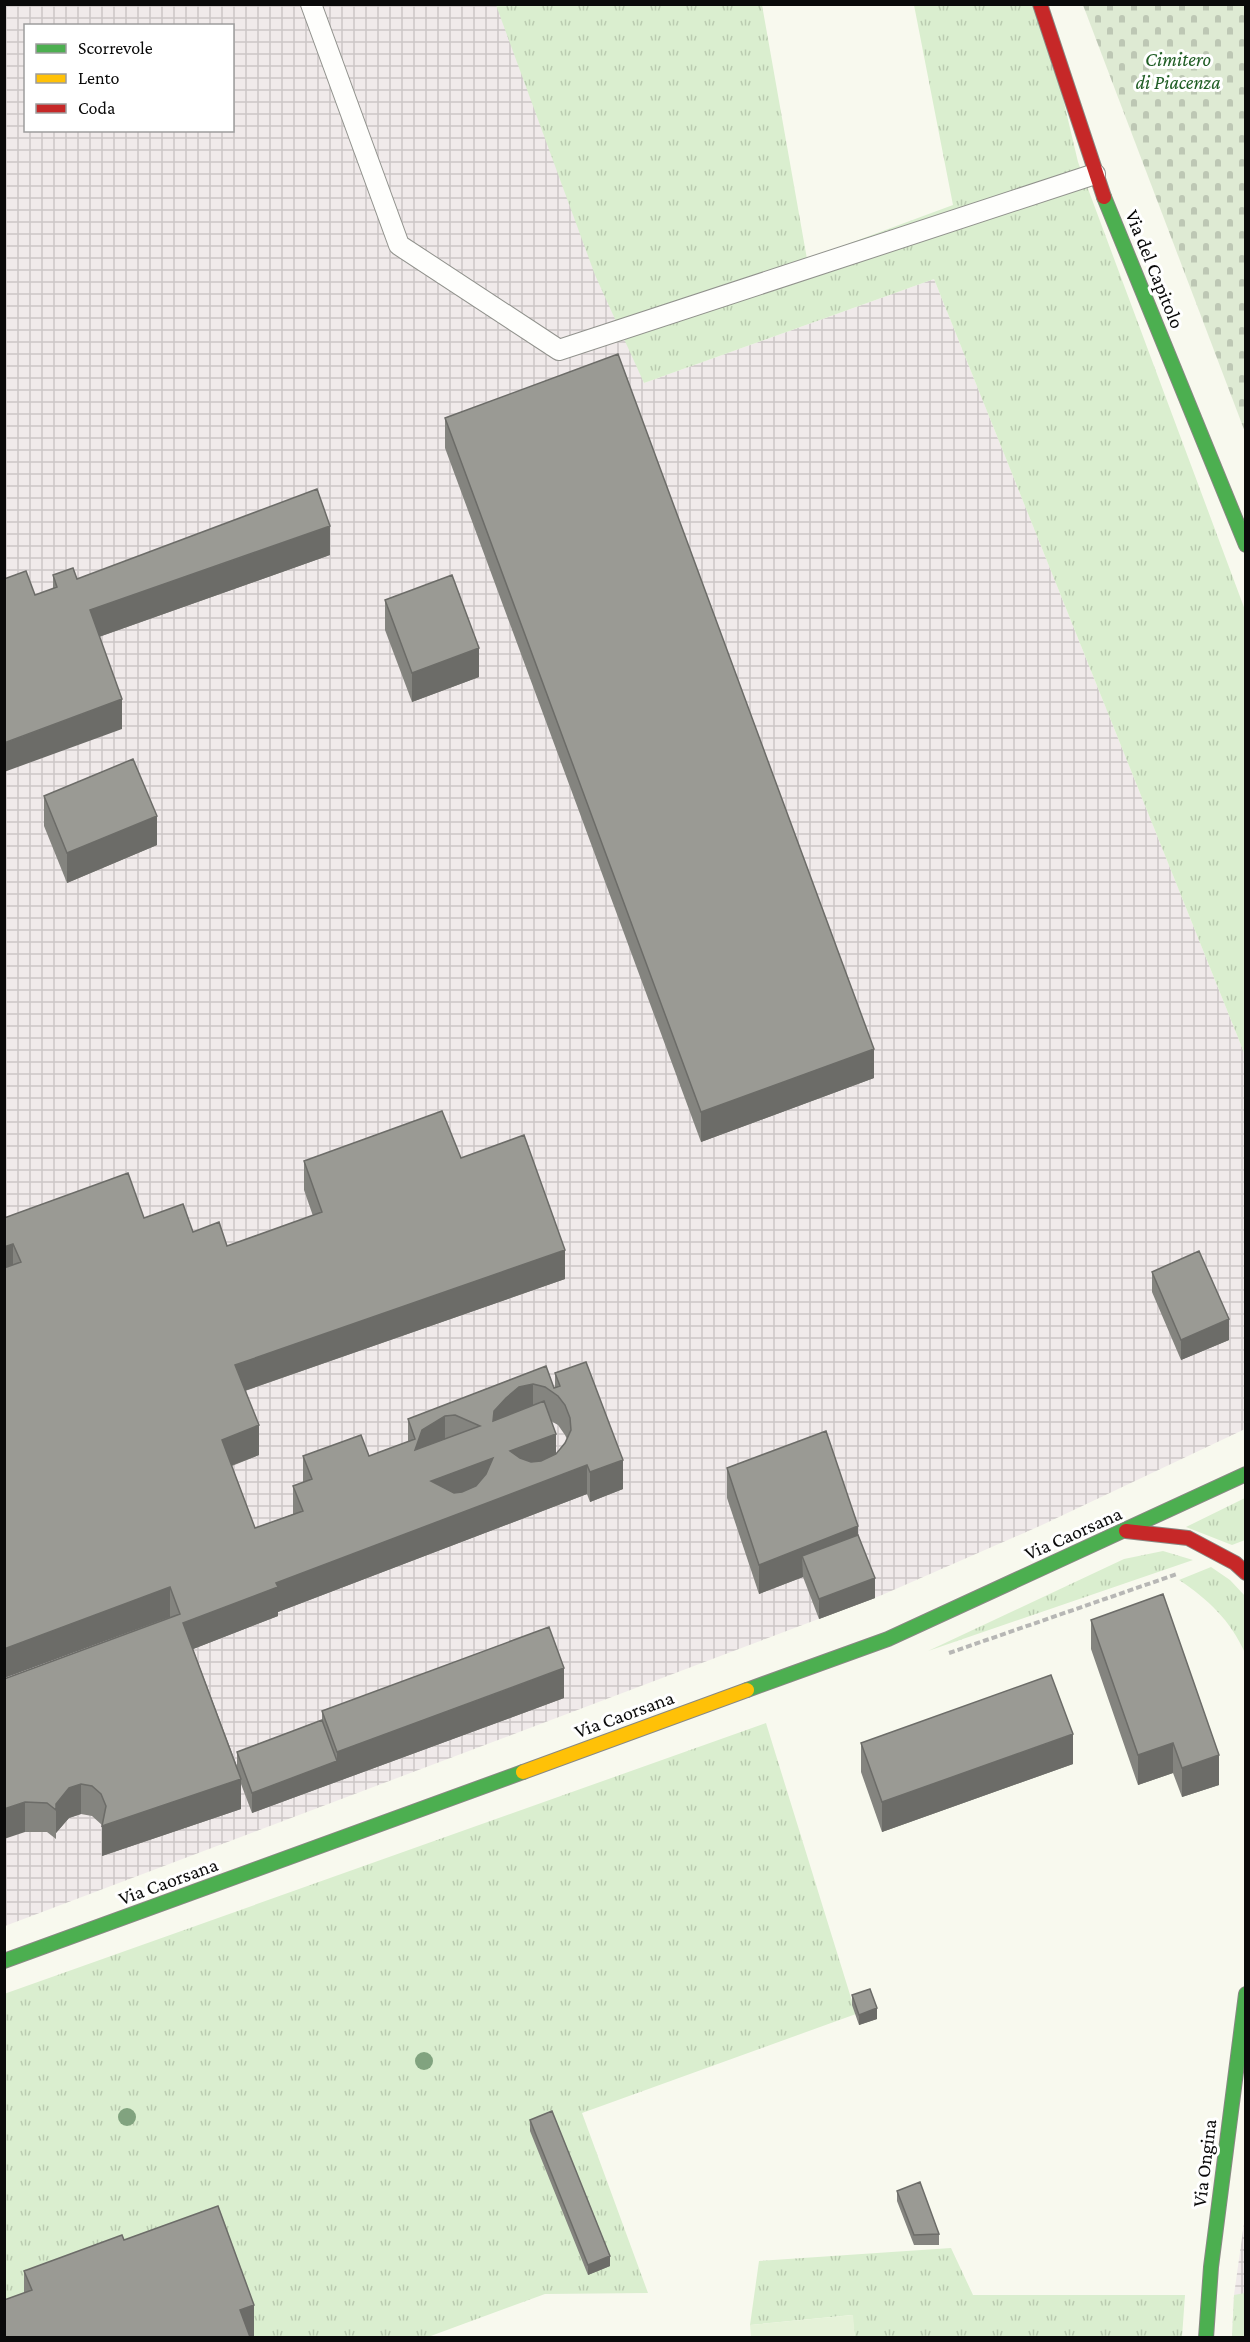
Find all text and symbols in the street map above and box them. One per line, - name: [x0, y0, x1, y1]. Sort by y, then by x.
- legend: [24, 24, 234, 132]
- text: Scorrevole: [78, 38, 153, 58]
- park label: Cimitero di Piacenza: [1135, 48, 1221, 93]
- text: Lento: [78, 68, 119, 88]
- text: Coda: [78, 98, 115, 118]
- street label: Via del Capitolo: [1120, 207, 1189, 332]
- street label: Via Caorsana: [1021, 1502, 1125, 1564]
- street label: Via Caorsana: [571, 1686, 677, 1742]
- street label: Via Caorsana: [115, 1853, 221, 1909]
- street label: Via Ongina: [1188, 2118, 1221, 2208]

